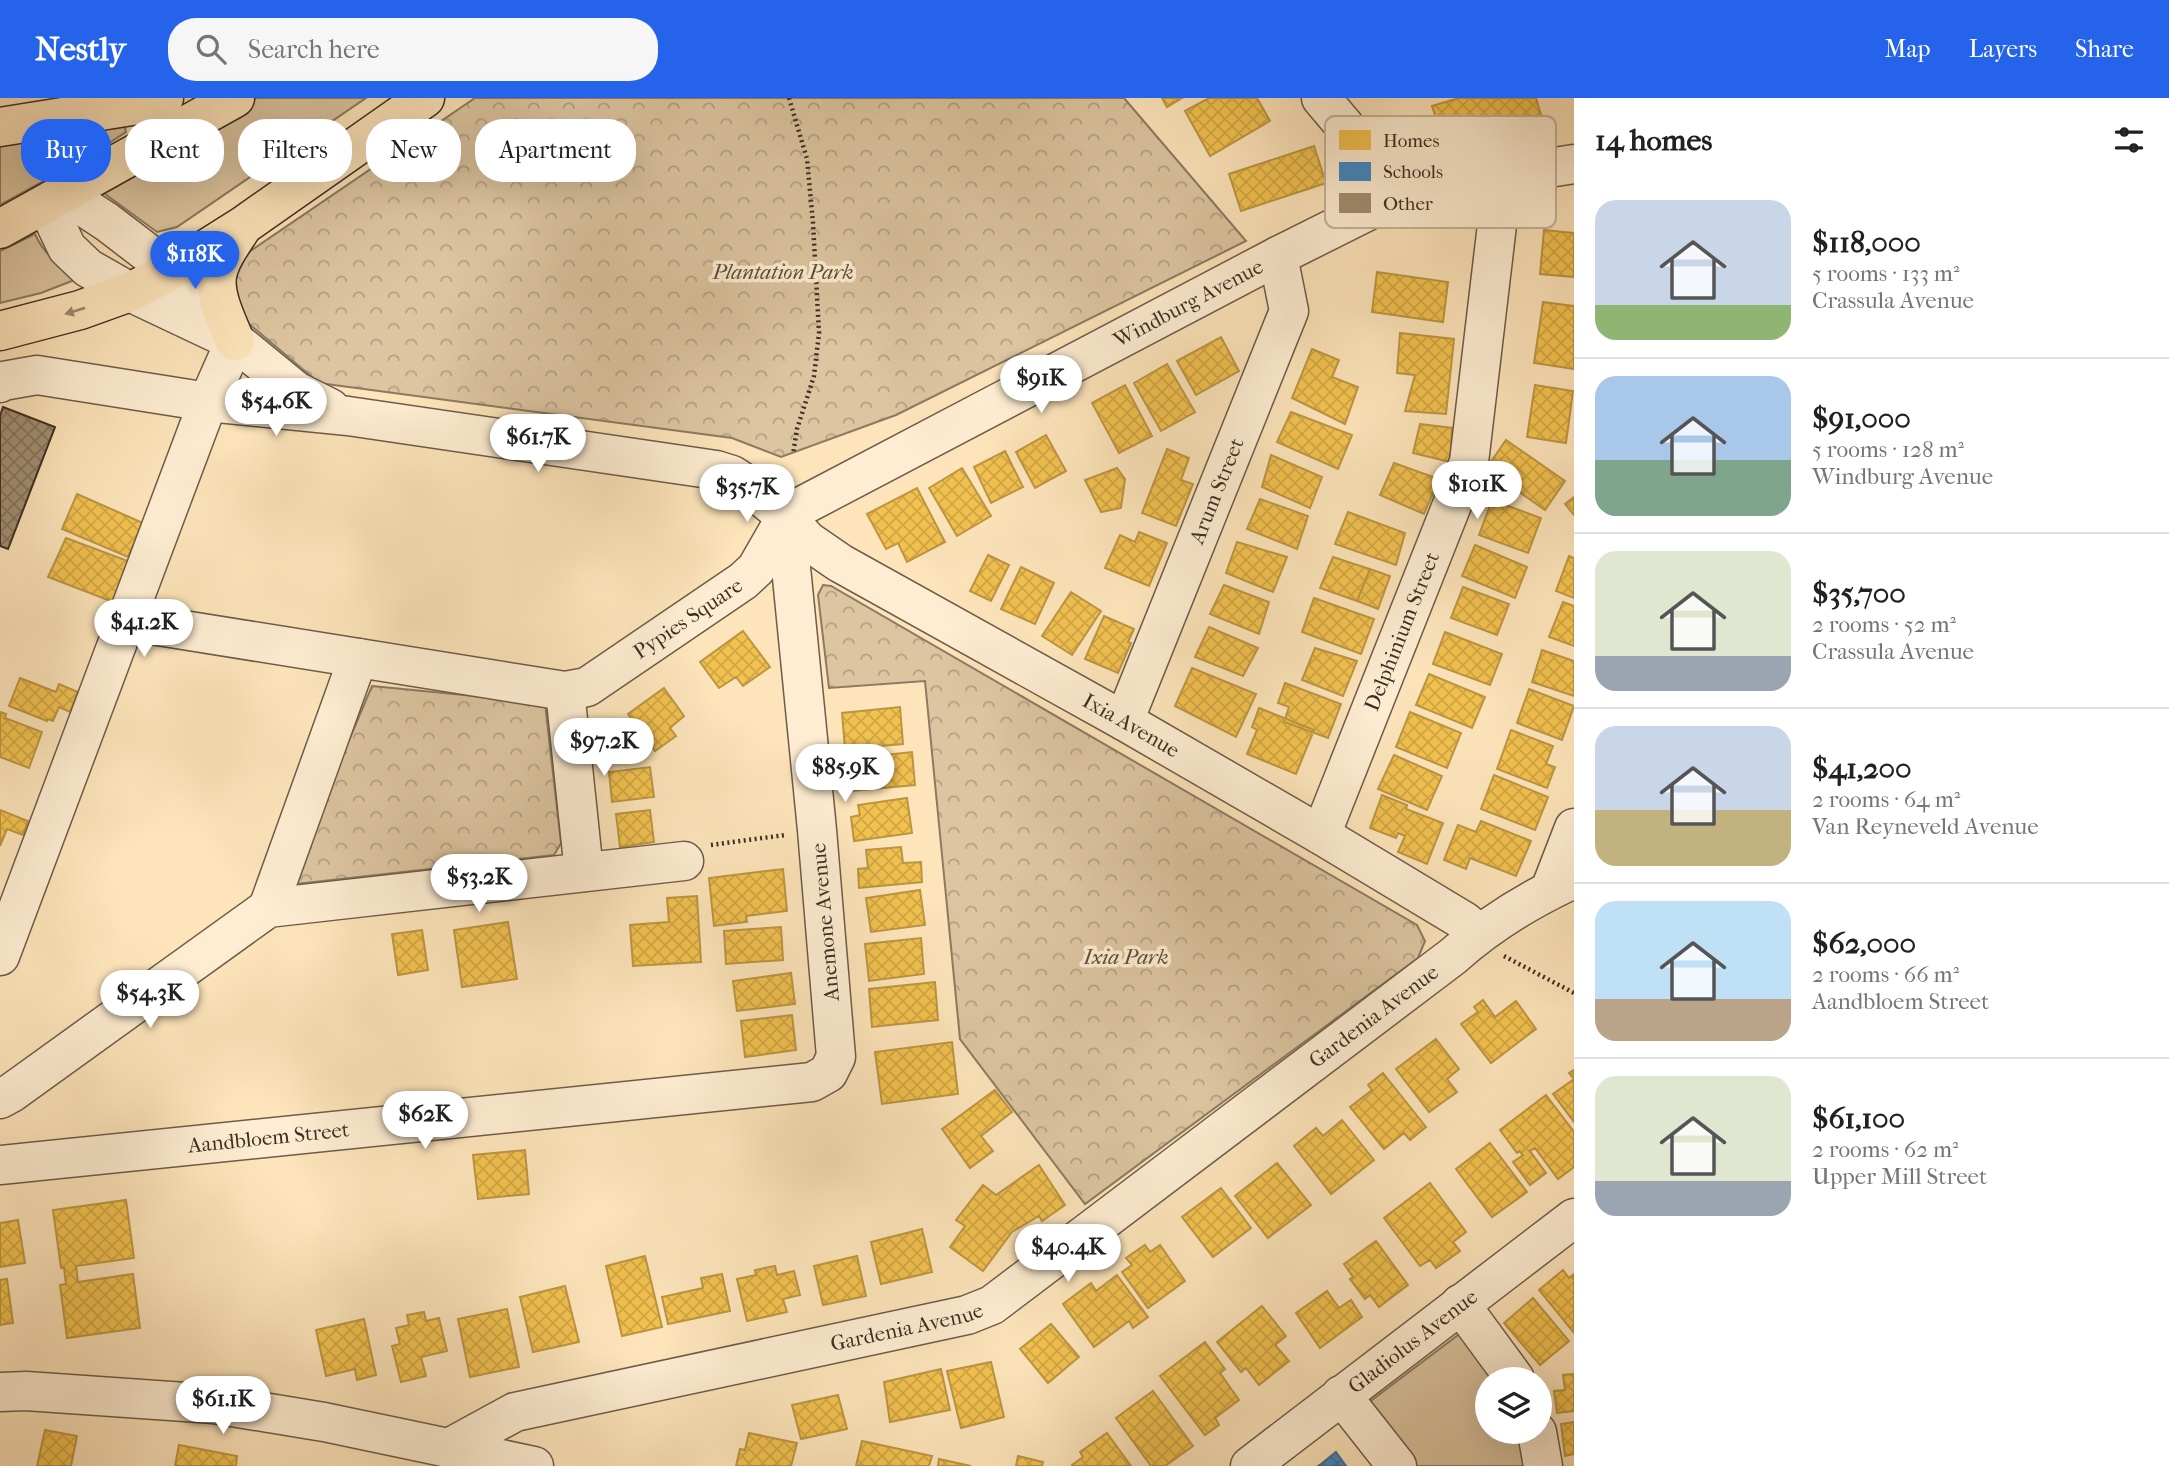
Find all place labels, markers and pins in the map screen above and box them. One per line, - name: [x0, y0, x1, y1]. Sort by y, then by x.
- pin: $118K: [146, 232, 244, 291]
- pin: $91K: [1000, 356, 1082, 415]
- pin: $54.6K: [219, 378, 333, 438]
- pin: $61.7K: [481, 414, 595, 474]
- pin: $101K: [1428, 462, 1526, 521]
- pin: $35.7K: [690, 464, 804, 524]
- pin: $41.2K: [87, 600, 201, 659]
- pin: $97.2K: [547, 718, 661, 778]
- pin: $85.9K: [788, 744, 902, 804]
- pin: $53.2K: [422, 854, 536, 914]
- pin: $54.3K: [93, 970, 207, 1030]
- pin: $62K: [384, 1091, 466, 1151]
- pin: $40.4K: [1011, 1224, 1125, 1284]
- pin: $61.1K: [166, 1376, 280, 1436]

